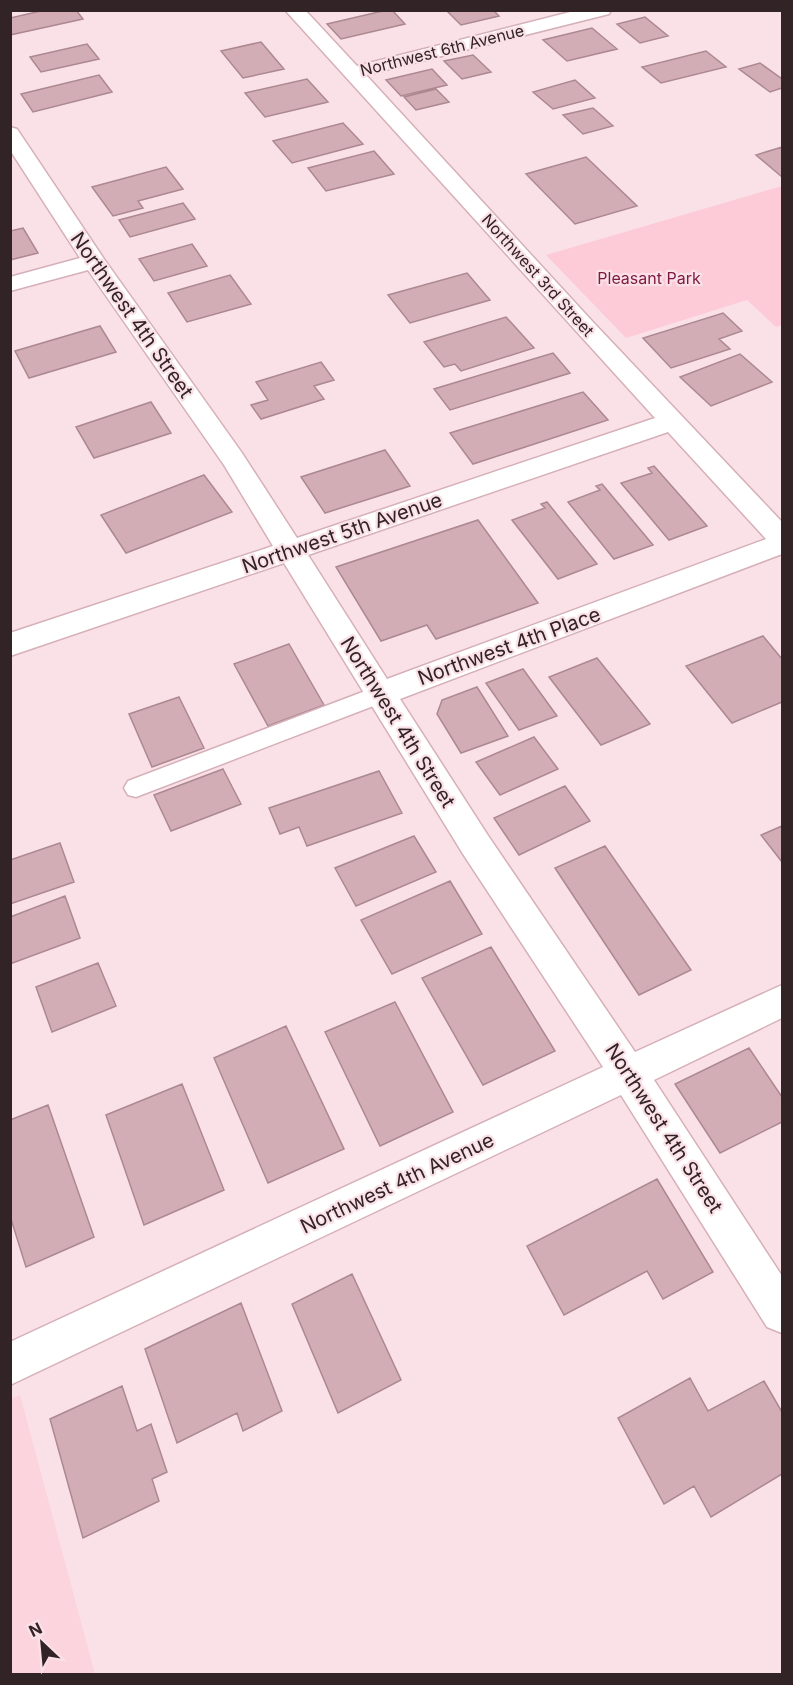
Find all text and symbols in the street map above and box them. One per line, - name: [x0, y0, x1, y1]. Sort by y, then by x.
- street label: Northwest 6th Avenue: [358, 20, 526, 80]
- street label: Northwest 3rd Street: [478, 210, 598, 340]
- street label: Northwest 4th Street: [66, 227, 199, 403]
- park label: Pleasant Park: [597, 268, 701, 288]
- street label: Northwest 5th Avenue: [239, 487, 445, 579]
- street label: Northwest 4th Place: [414, 602, 604, 690]
- street label: Northwest 4th Street: [336, 632, 461, 812]
- street label: Northwest 4th Street: [600, 1039, 728, 1218]
- street label: Northwest 4th Avenue: [296, 1128, 498, 1238]
- north arrow: [12, 1613, 72, 1673]
- text: N: [26, 1618, 45, 1641]

